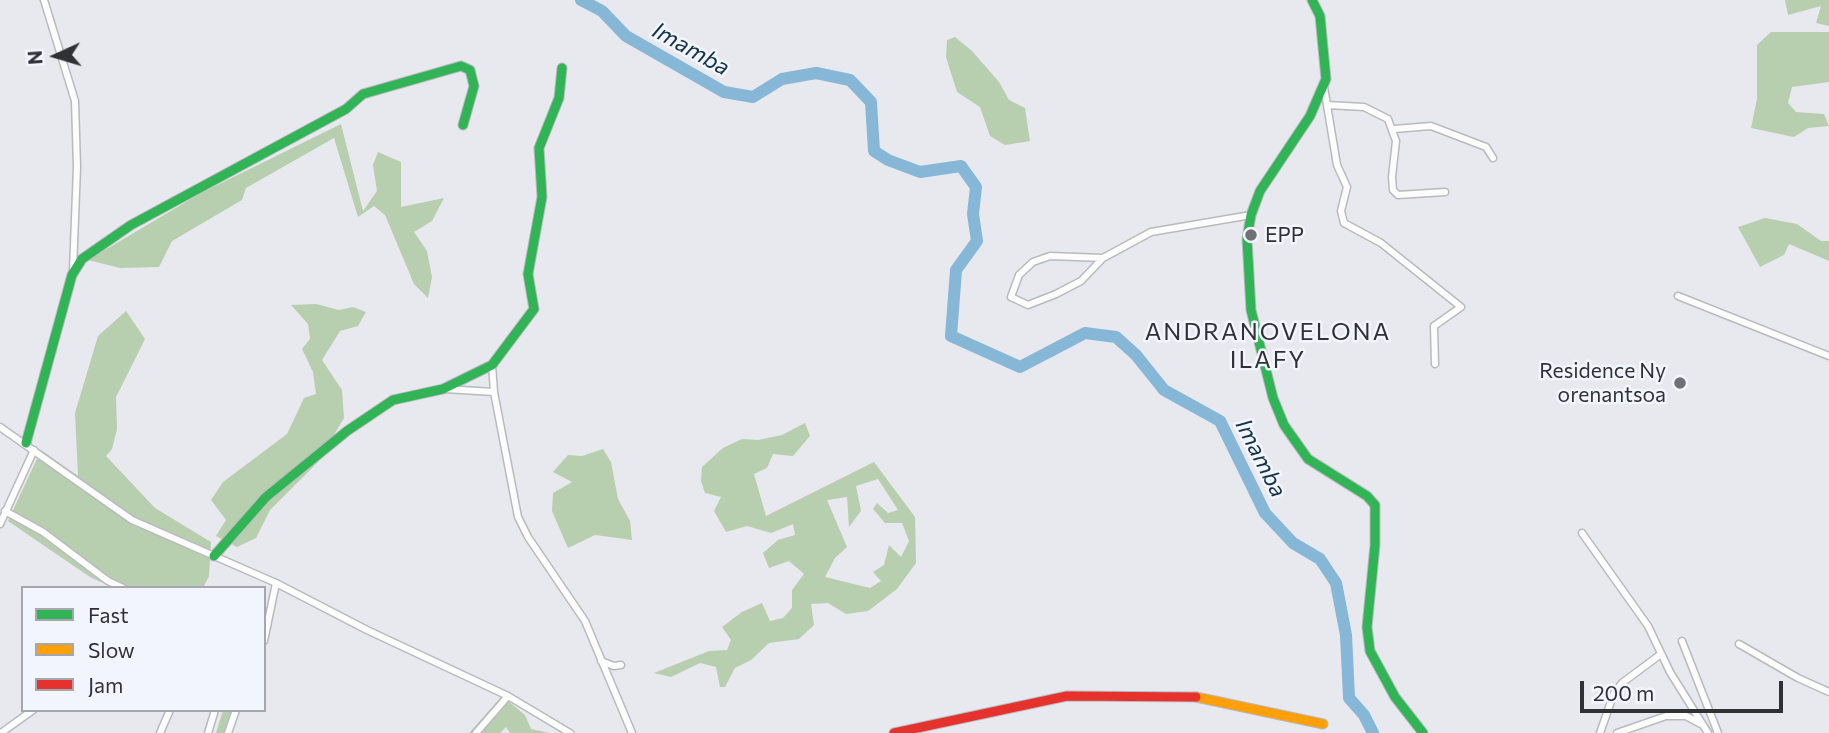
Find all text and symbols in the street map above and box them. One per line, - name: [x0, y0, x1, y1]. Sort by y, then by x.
- water label: Imamba: [647, 17, 735, 81]
- north arrow: [21, 21, 91, 91]
- text: N: [23, 50, 47, 65]
- place label: EPP: [1265, 222, 1304, 248]
- marker: EPP: [1243, 227, 1259, 243]
- district label: ANDRANOVELONA ILAFY: [1146, 318, 1390, 374]
- place label: Residence Ny orenantsoa: [1539, 358, 1666, 408]
- marker: Residence Ny orenantsoa: [1672, 375, 1688, 391]
- water label: Imamba: [1230, 414, 1292, 502]
- legend: [21, 586, 266, 712]
- text: Fast: [88, 602, 129, 627]
- text: Slow: [88, 637, 135, 662]
- scale bar: [1584, 666, 1787, 710]
- text: Jam: [88, 672, 123, 697]
- text: 200 m: [1593, 680, 1654, 705]

